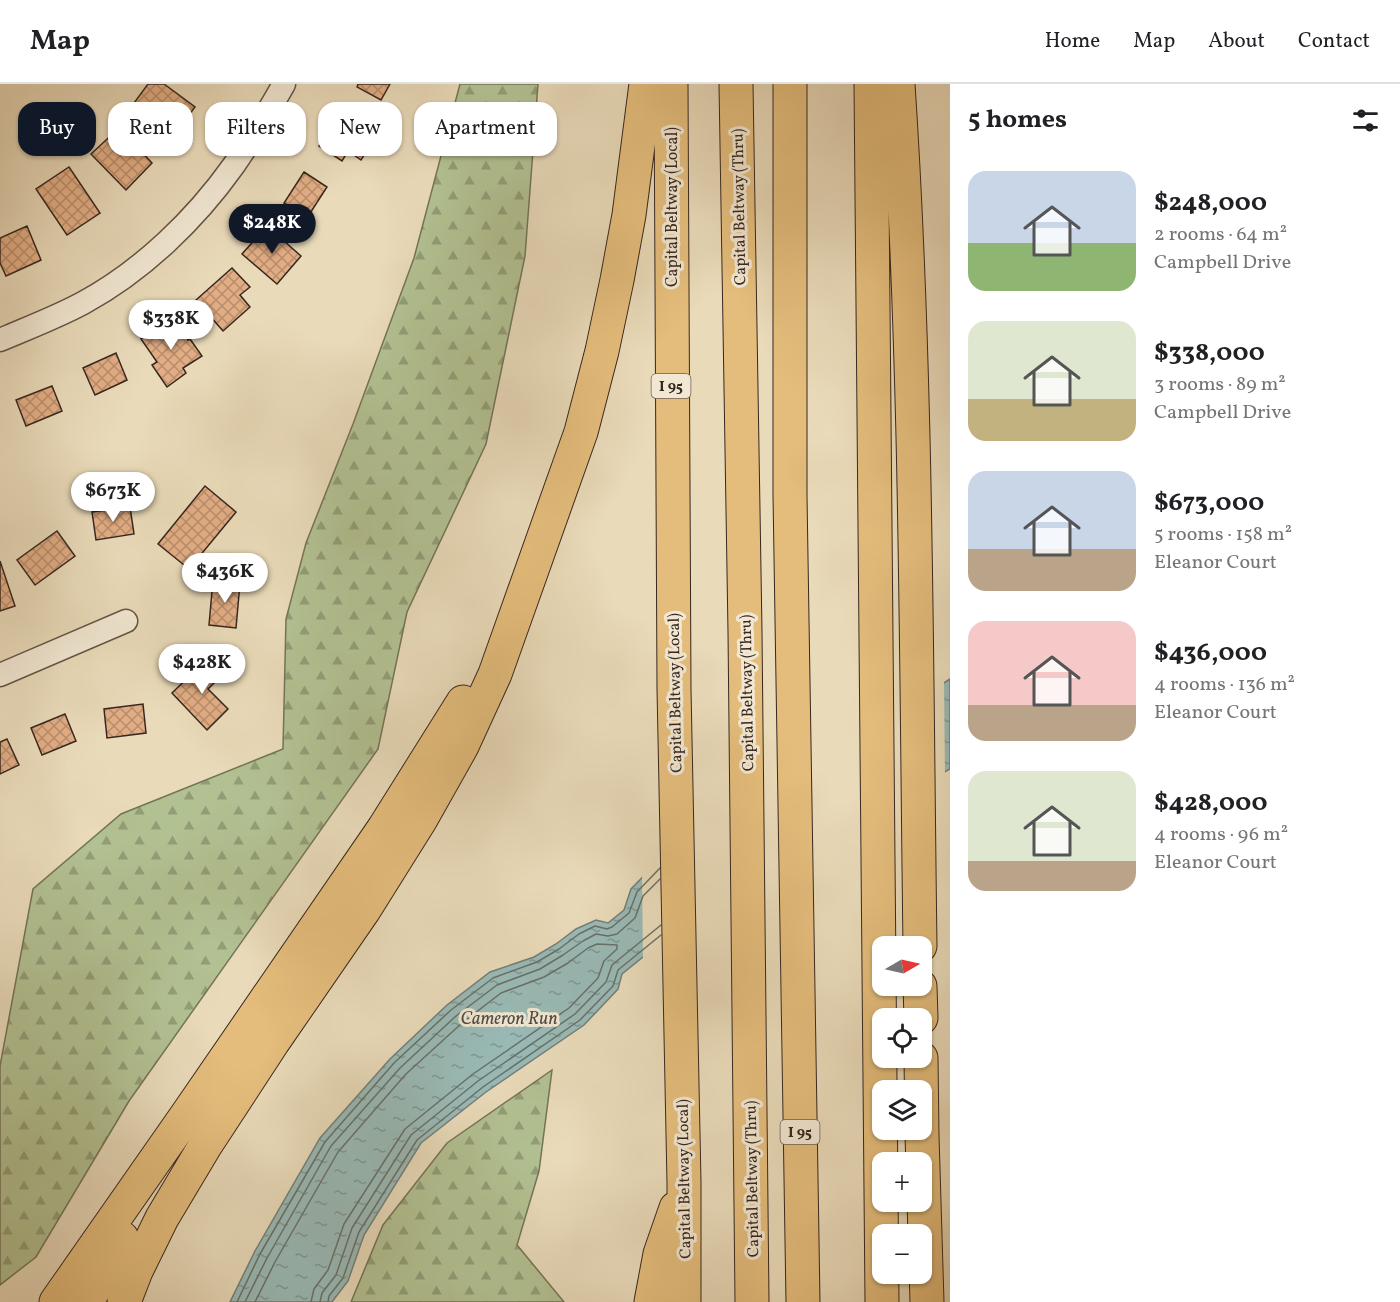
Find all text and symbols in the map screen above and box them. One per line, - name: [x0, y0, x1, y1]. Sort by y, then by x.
- text: Map: [30, 22, 90, 61]
- text: Home: [1045, 27, 1100, 56]
- text: Map: [1133, 27, 1175, 56]
- text: About: [1208, 27, 1265, 56]
- text: Contact: [1298, 27, 1370, 56]
- chip: Buy: [18, 102, 96, 156]
- chip: Rent: [108, 102, 193, 156]
- chip: Filters: [205, 102, 306, 156]
- chip: New: [318, 102, 402, 156]
- chip: Apartment: [414, 102, 557, 156]
- text: 5 homes: [968, 102, 1067, 138]
- icon: filters: [1349, 104, 1382, 137]
- street label: Capital Beltway (Local): [662, 127, 684, 287]
- street label: Capital Beltway (Thru): [728, 128, 752, 286]
- text: $248,000: [1154, 185, 1267, 221]
- icon: home: [1016, 195, 1088, 267]
- pin: $248K: [230, 204, 314, 255]
- text: $248K: [243, 209, 301, 237]
- text: 2 rooms · 64 m²: [1154, 221, 1287, 249]
- text: Campbell Drive: [1154, 249, 1291, 277]
- pin: $338K: [129, 300, 213, 351]
- text: $338K: [143, 305, 199, 333]
- text: $338,000: [1154, 335, 1265, 371]
- icon: home: [1016, 345, 1088, 417]
- text: 3 rooms · 89 m²: [1154, 371, 1286, 399]
- road number: I 95: [652, 374, 690, 398]
- text: Campbell Drive: [1154, 399, 1291, 427]
- pin: $673K: [71, 472, 155, 523]
- text: $673K: [85, 477, 141, 505]
- text: $673,000: [1154, 485, 1264, 521]
- icon: home: [1016, 495, 1088, 567]
- text: 5 rooms · 158 m²: [1154, 521, 1292, 549]
- text: Eleanor Court: [1154, 549, 1277, 577]
- pin: $436K: [183, 553, 267, 604]
- text: $436K: [196, 558, 254, 586]
- street label: Capital Beltway (Local): [664, 613, 688, 773]
- street label: Capital Beltway (Thru): [736, 614, 760, 772]
- text: $436,000: [1154, 635, 1267, 671]
- pin: $428K: [160, 644, 244, 695]
- icon: home: [1016, 645, 1088, 717]
- text: $428K: [172, 649, 232, 677]
- text: 4 rooms · 136 m²: [1154, 671, 1295, 699]
- text: Eleanor Court: [1154, 699, 1277, 727]
- text: $428,000: [1154, 785, 1268, 821]
- icon: home: [1016, 795, 1088, 867]
- text: 4 rooms · 96 m²: [1154, 821, 1288, 849]
- text: Eleanor Court: [1154, 849, 1277, 877]
- north arrow: [872, 936, 932, 996]
- map controls: [872, 936, 932, 1284]
- water label: Cameron Run: [461, 1007, 557, 1032]
- button: locate: [872, 1008, 932, 1068]
- button: layers: [872, 1080, 932, 1140]
- street label: Capital Beltway (Local): [673, 1099, 697, 1259]
- street label: Capital Beltway (Thru): [741, 1100, 765, 1258]
- road number: I 95: [780, 1120, 820, 1144]
- button: +: [872, 1152, 932, 1212]
- button: −: [872, 1224, 932, 1284]

